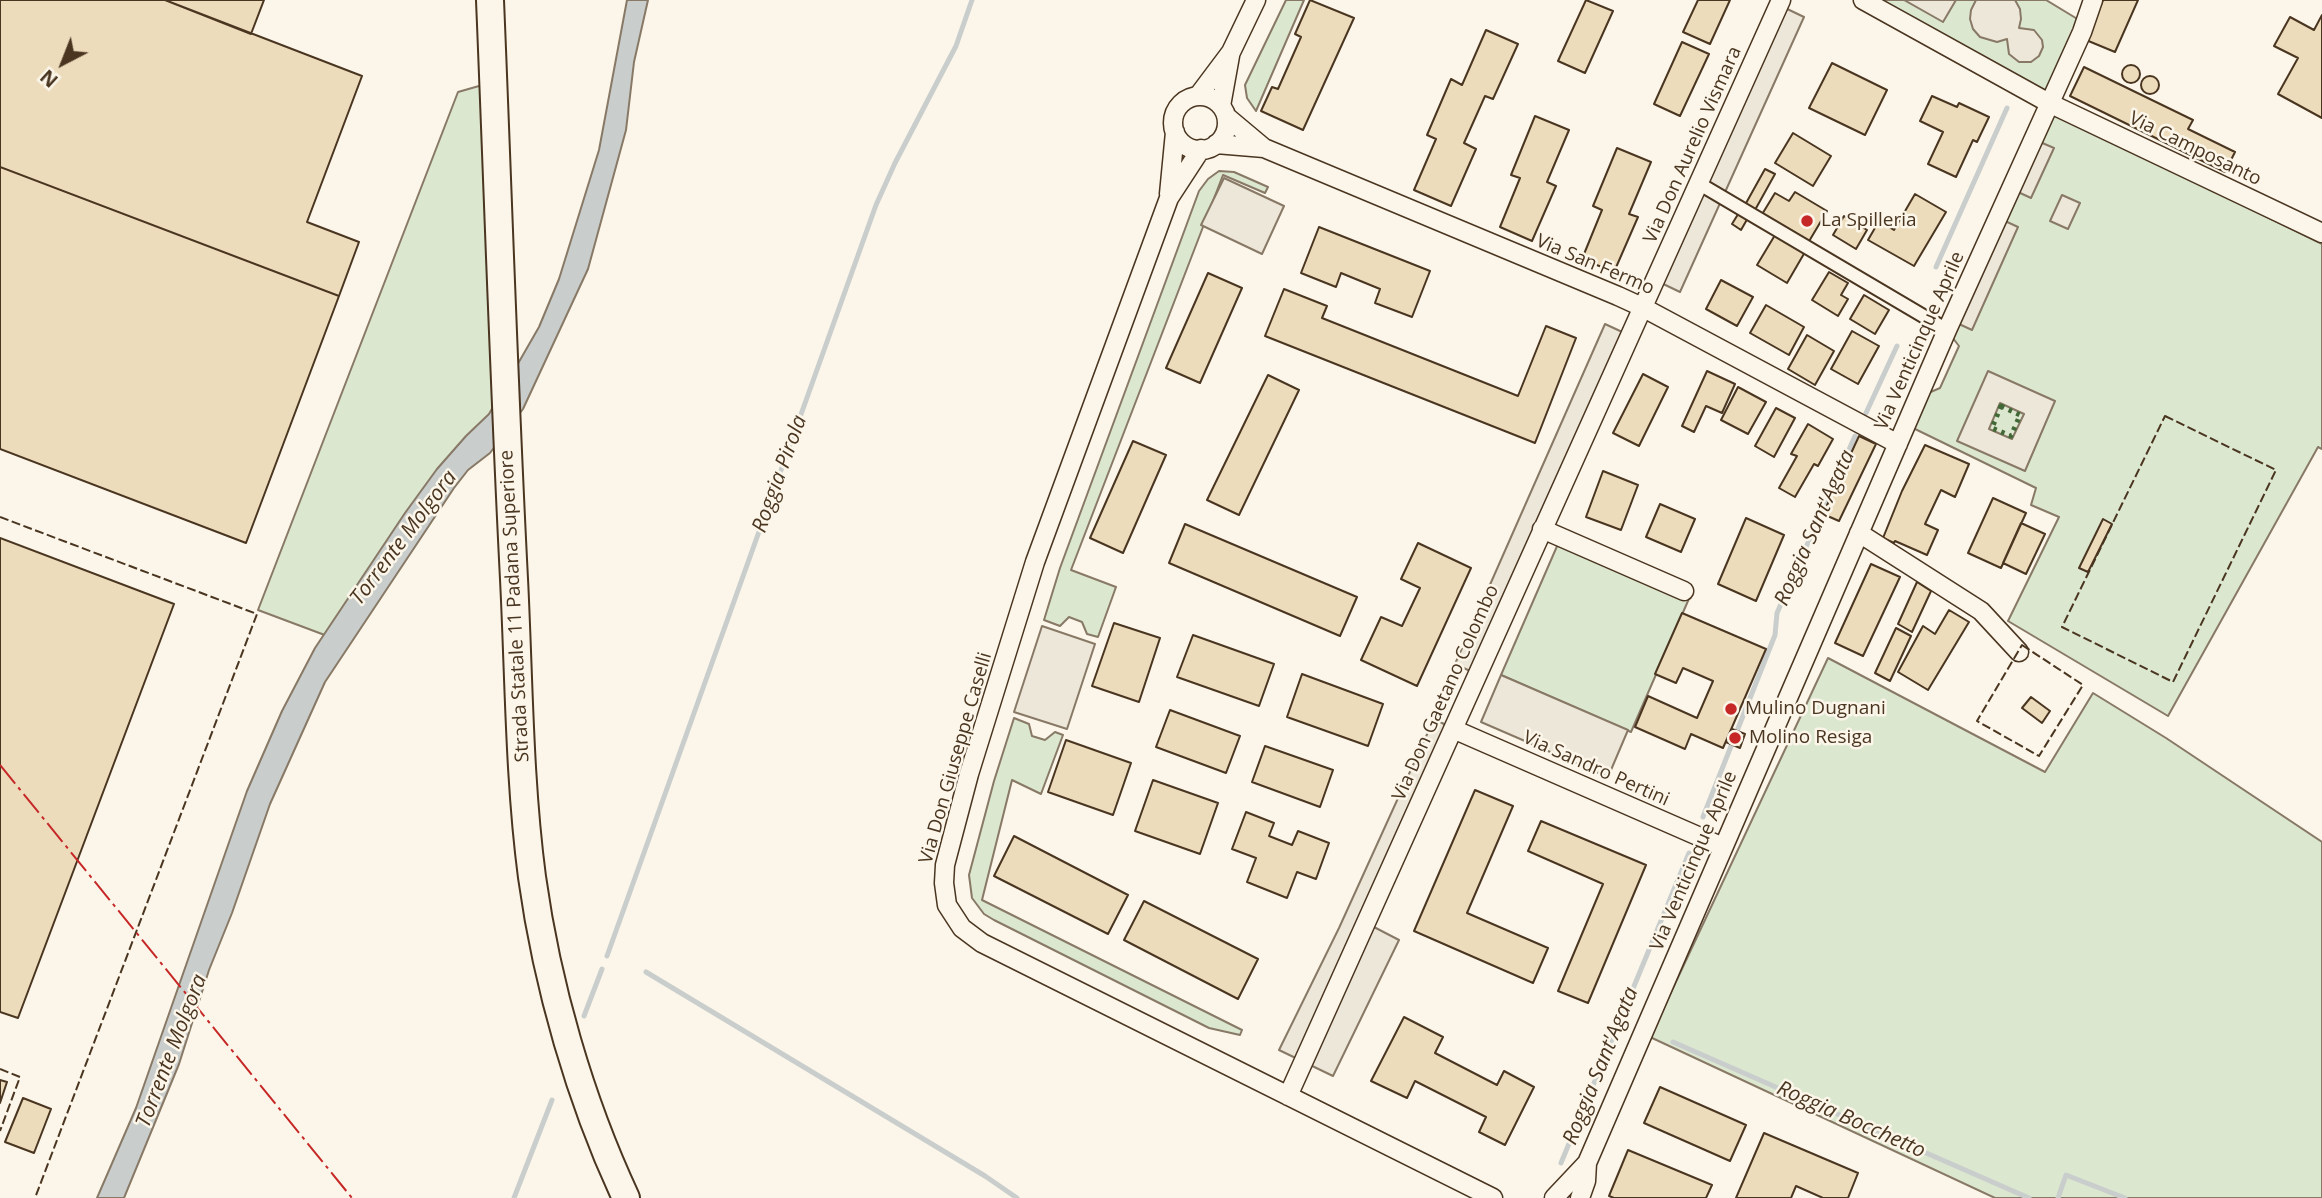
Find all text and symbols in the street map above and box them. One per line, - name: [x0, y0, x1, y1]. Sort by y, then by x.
- north arrow: [28, 28, 98, 98]
- street label: Via Don Aurelio Vismara: [1639, 43, 1747, 247]
- text: N: [35, 64, 63, 93]
- street label: Via Camposanto: [2125, 107, 2265, 191]
- place label: La Spilleria: [1821, 210, 1917, 232]
- marker: La Spilleria: [1799, 213, 1815, 229]
- street label: Via San Fermo: [1532, 230, 1658, 300]
- street label: Via Venticinque Aprile: [1870, 248, 1970, 434]
- water label: Roggia Pirola: [747, 412, 813, 536]
- water label: Roggia Sant'Agata: [1769, 446, 1861, 610]
- street label: Strada Statale 11 Padana Superiore: [495, 449, 535, 763]
- water label: Torrente Molgora: [345, 466, 463, 610]
- street label: Via Don Gaetano Colombo: [1388, 581, 1504, 805]
- street label: Via Don Giuseppe Caselli: [915, 650, 997, 866]
- place label: Mulino Dugnani: [1745, 698, 1886, 720]
- marker: Mulino Dugnani: [1723, 701, 1739, 717]
- street label: Via Sandro Pertini: [1519, 726, 1673, 812]
- place label: Molino Resiga: [1749, 727, 1872, 749]
- marker: Molino Resiga: [1727, 730, 1743, 746]
- street label: Via Venticinque Aprile: [1646, 768, 1742, 954]
- water label: Torrente Molgora: [131, 971, 213, 1131]
- water label: Roggia Sant'Agata: [1558, 984, 1644, 1148]
- water label: Roggia Bocchetto: [1773, 1076, 1929, 1164]

